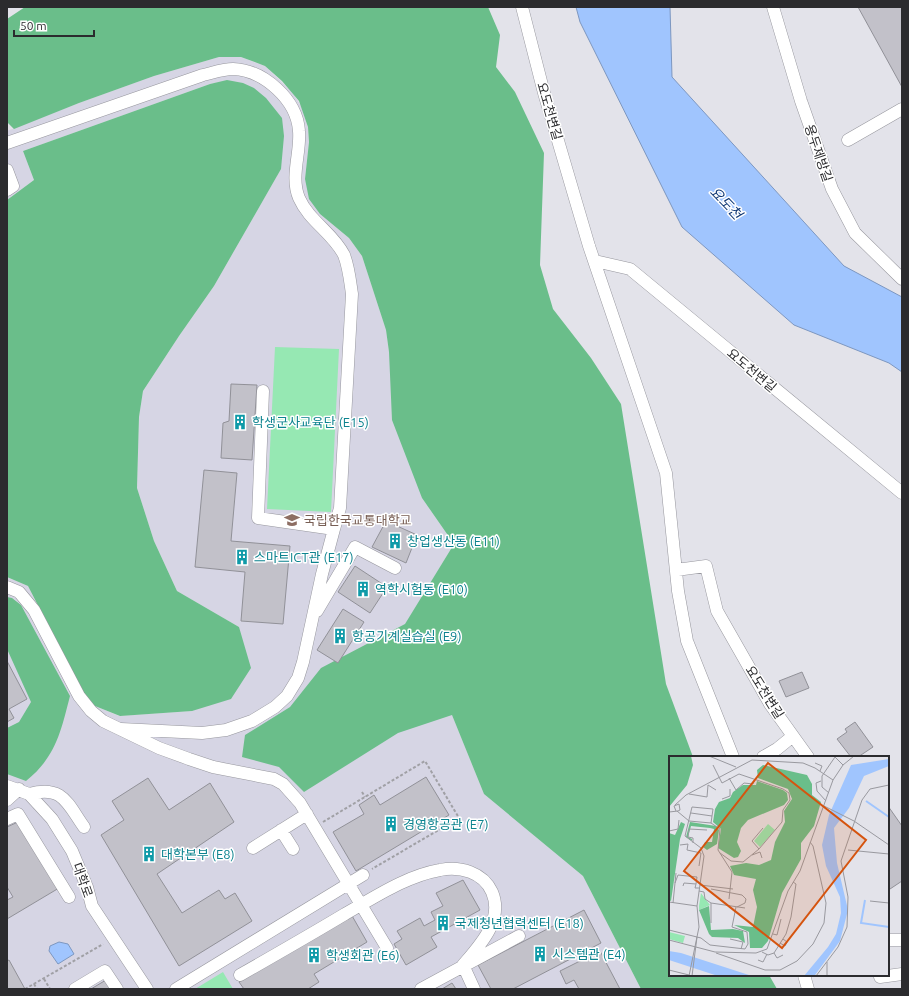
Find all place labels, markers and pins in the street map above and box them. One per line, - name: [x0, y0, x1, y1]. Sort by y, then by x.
- building icon: 학생군사교육단 (E15): [231, 413, 249, 431]
- place label: 학생군사교육단 (E15): [252, 415, 369, 430]
- school or university icon: 국립한국교통대학교: [283, 511, 301, 529]
- place label: 국립한국교통대학교: [304, 513, 412, 527]
- building icon: 창업생산동 (E11): [386, 532, 404, 550]
- place label: 창업생산동 (E11): [407, 534, 500, 549]
- building icon: 스마트ICT관 (E17): [233, 548, 251, 566]
- place label: 스마트ICT관 (E17): [254, 550, 354, 565]
- building icon: 역학시험동 (E10): [354, 580, 372, 598]
- place label: 역학시험동 (E10): [375, 582, 468, 597]
- building icon: 항공기계실습실 (E9): [331, 627, 349, 645]
- place label: 항공기계실습실 (E9): [352, 629, 462, 644]
- building icon: 경영항공관 (E7): [382, 815, 400, 833]
- place label: 경영항공관 (E7): [403, 817, 489, 832]
- building icon: 대학본부 (E8): [140, 845, 158, 863]
- place label: 대학본부 (E8): [161, 847, 235, 862]
- building icon: 국제청년협력센터 (E18): [434, 914, 452, 932]
- place label: 국제청년협력센터 (E18): [455, 916, 584, 931]
- building icon: 시스템관 (E4): [531, 945, 549, 963]
- building icon: 학생회관 (E6): [305, 946, 323, 964]
- place label: 시스템관 (E4): [552, 947, 626, 962]
- place label: 학생회관 (E6): [326, 948, 400, 963]

